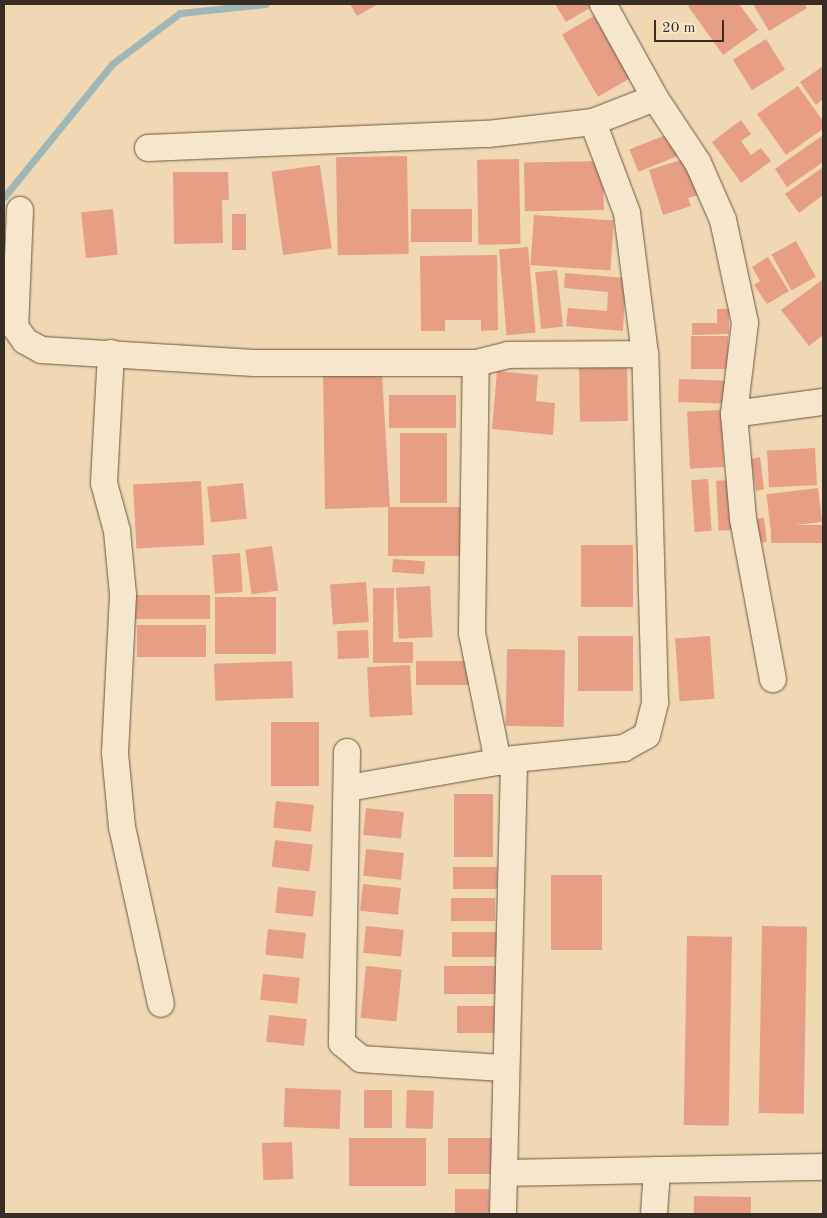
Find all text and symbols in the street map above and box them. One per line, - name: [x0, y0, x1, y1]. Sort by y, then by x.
- scale bar: [657, 10, 727, 42]
- text: 20 m: [662, 21, 696, 36]

